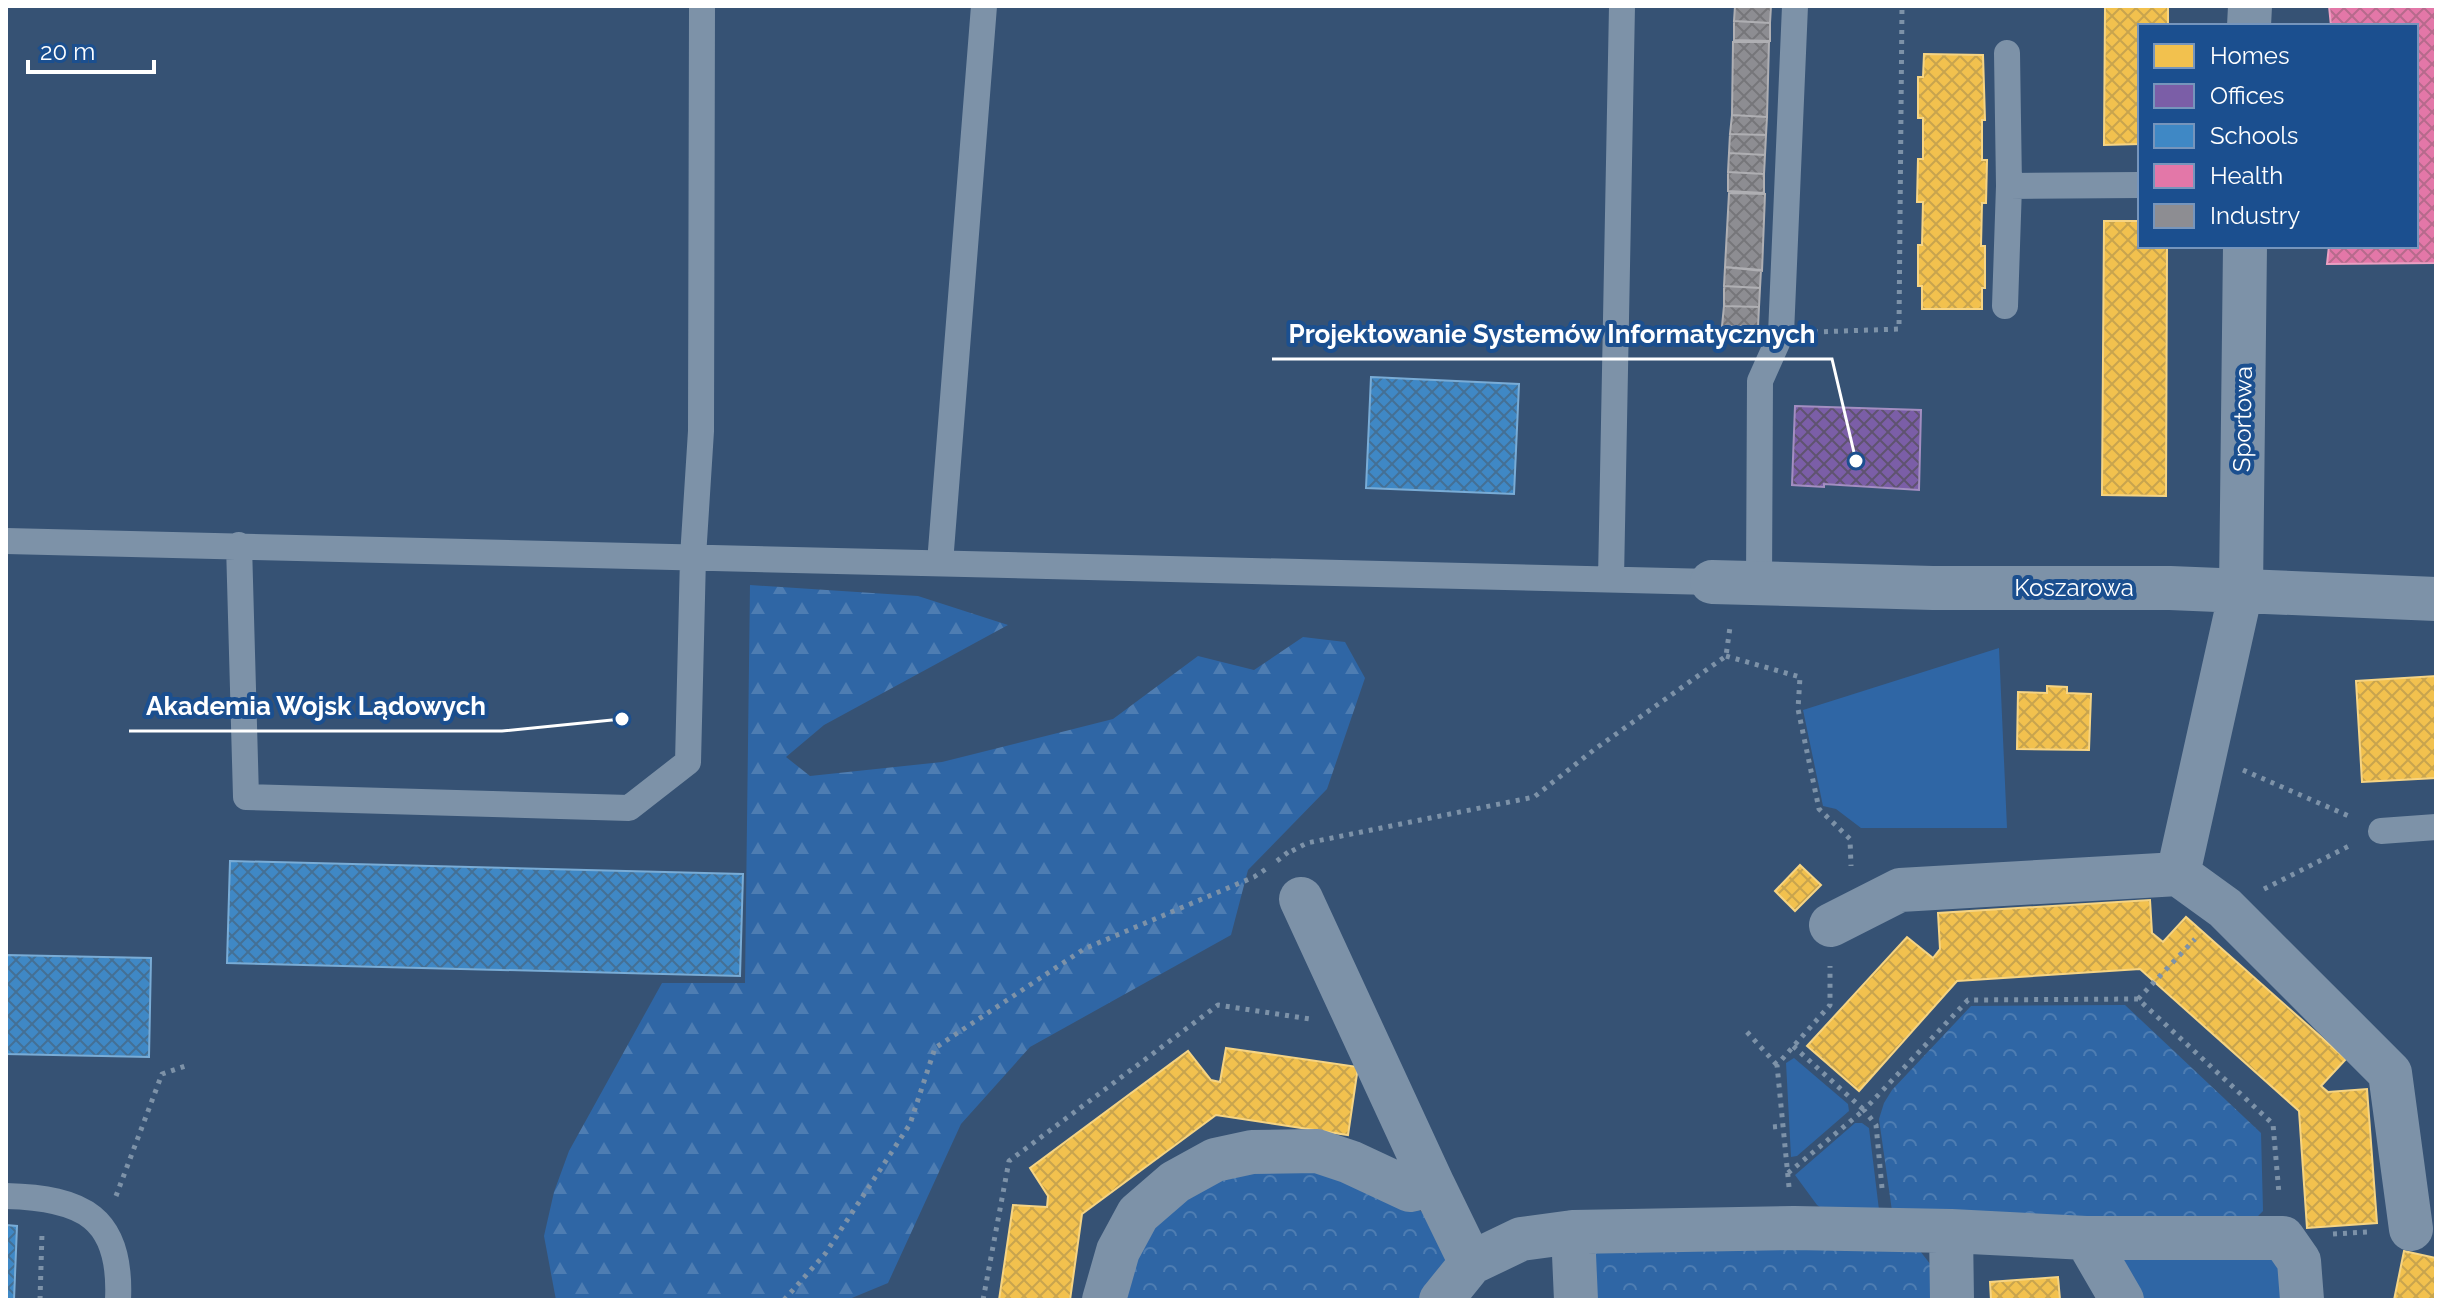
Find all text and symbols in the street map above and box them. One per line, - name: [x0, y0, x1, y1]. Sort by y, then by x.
- scale bar: [28, 24, 154, 74]
- legend: [2138, 24, 2418, 248]
- text: 20 m: [40, 37, 95, 66]
- text: Homes: [2210, 41, 2290, 70]
- text: Offices: [2210, 81, 2284, 110]
- text: Schools: [2210, 121, 2298, 150]
- text: Health: [2210, 161, 2283, 190]
- text: Industry: [2210, 201, 2300, 230]
- callout: Projektowanie Systemów Informatycznych: [1272, 309, 1832, 359]
- text: Projektowanie Systemów Informatycznych: [1288, 319, 1816, 349]
- street label: Sportowa: [2227, 366, 2258, 472]
- street label: Koszarowa: [2014, 573, 2134, 602]
- callout: Akademia Wojsk Lądowych: [129, 681, 502, 731]
- text: Akademia Wojsk Lądowych: [146, 691, 486, 721]

